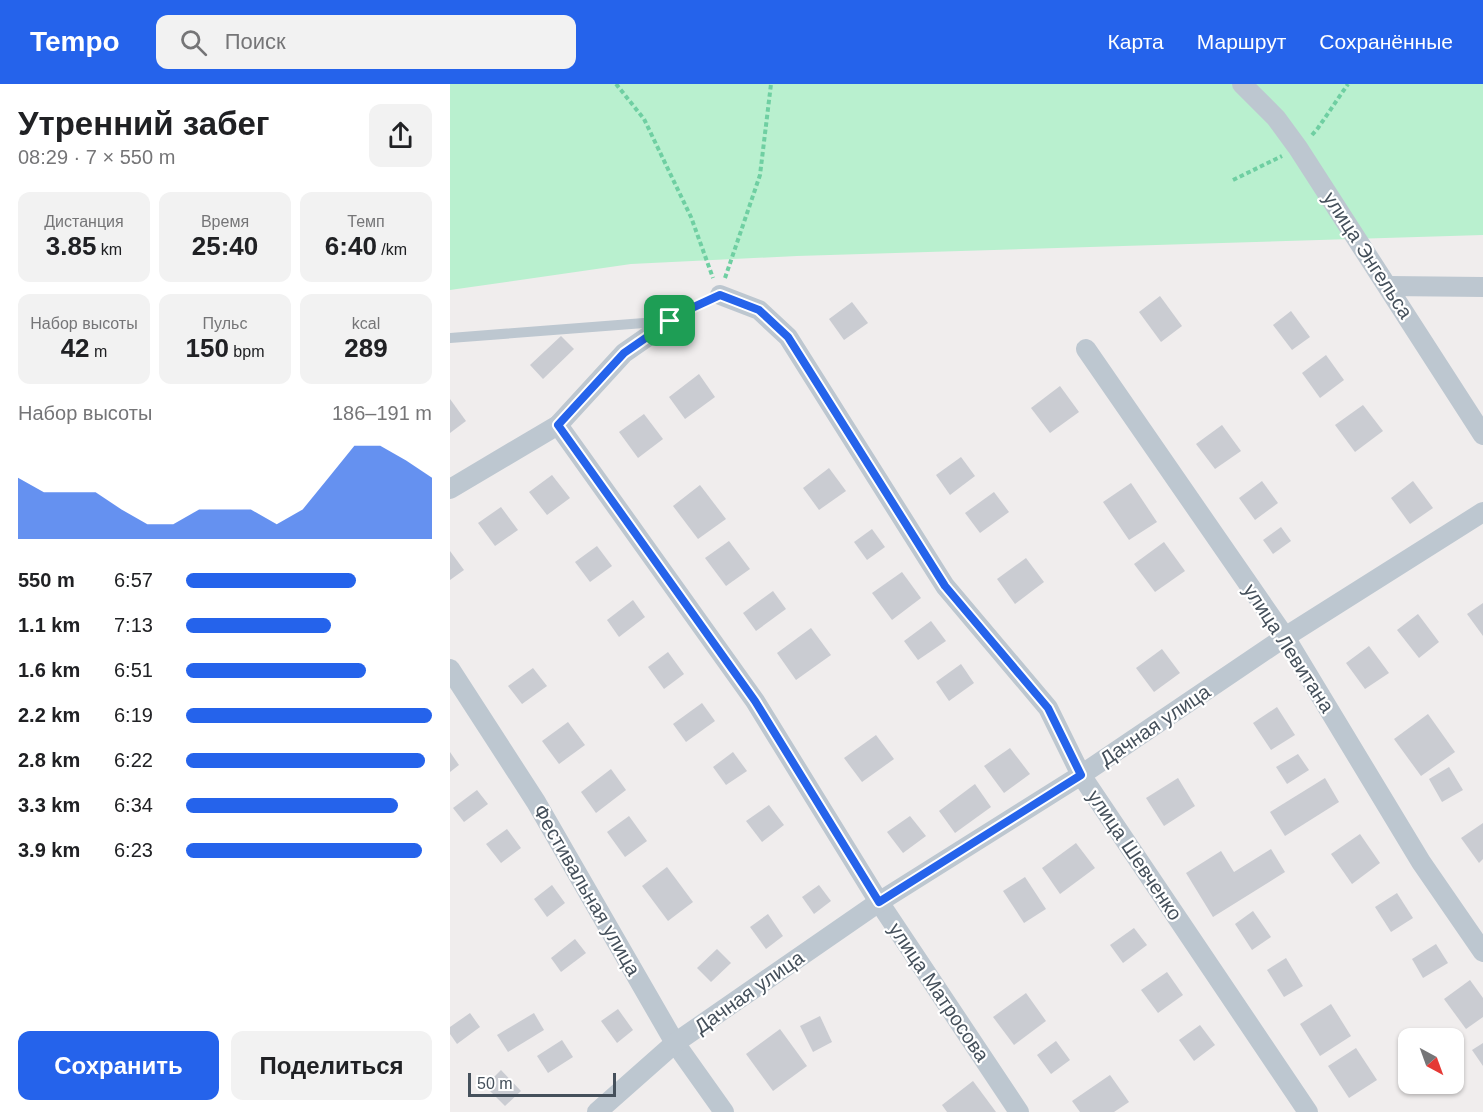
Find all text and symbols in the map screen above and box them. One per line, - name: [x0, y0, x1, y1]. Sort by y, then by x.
- search box: [156, 15, 576, 69]
- text: Tempo: [30, 26, 120, 57]
- icon: search: [177, 26, 210, 59]
- text: Поиск: [225, 29, 286, 54]
- text: Карта: [1108, 30, 1164, 53]
- text: Маршрут: [1197, 30, 1286, 53]
- text: Сохранённые: [1319, 30, 1453, 53]
- button: share: [369, 104, 432, 167]
- text: Утренний забег: [18, 105, 270, 142]
- text: 08:29 · 7 × 550 m: [18, 146, 175, 168]
- street label: улица Энгельса: [1319, 188, 1418, 323]
- text: Дистанция: [44, 213, 124, 230]
- text: Время: [201, 213, 249, 230]
- text: Темп: [347, 213, 385, 230]
- text: 3.85: [46, 231, 96, 261]
- text: 25:40: [192, 231, 258, 261]
- text: 6:40: [325, 231, 377, 261]
- text: km: [96, 241, 122, 258]
- text: /km: [377, 241, 407, 258]
- pin: [644, 295, 695, 346]
- icon: arrive: [653, 304, 686, 337]
- text: Набор высоты: [30, 315, 138, 332]
- text: Пульс: [203, 315, 247, 332]
- text: kcal: [352, 315, 380, 332]
- text: 42: [61, 333, 90, 363]
- text: 150: [186, 333, 229, 363]
- text: 289: [344, 333, 388, 363]
- text: m: [90, 343, 107, 360]
- text: bpm: [229, 343, 264, 360]
- text: Набор высоты: [18, 402, 152, 424]
- text: 186–191 m: [332, 402, 432, 424]
- text: 550 m: [18, 569, 75, 591]
- text: 6:57: [114, 569, 153, 591]
- street label: улица Левитана: [1239, 580, 1339, 717]
- text: 1.1 km: [18, 614, 80, 636]
- text: 7:13: [114, 614, 153, 636]
- text: 1.6 km: [18, 659, 80, 681]
- text: 6:51: [114, 659, 153, 681]
- street label: Дачная улица: [1096, 680, 1215, 770]
- text: 2.2 km: [18, 704, 80, 726]
- text: 6:19: [114, 704, 153, 726]
- text: 2.8 km: [18, 749, 80, 771]
- text: 6:22: [114, 749, 153, 771]
- street label: улица Шевченко: [1083, 786, 1187, 924]
- text: 3.3 km: [18, 794, 80, 816]
- text: 6:34: [114, 794, 153, 816]
- street label: Фестивальная улица: [529, 801, 645, 980]
- text: 3.9 km: [18, 839, 80, 861]
- text: 6:23: [114, 839, 153, 861]
- street label: улица Матросова: [884, 919, 994, 1066]
- street label: Дачная улица: [690, 946, 809, 1038]
- north arrow: [1398, 1028, 1464, 1094]
- map controls: [1398, 1028, 1464, 1094]
- button: Сохранить: [18, 1031, 219, 1100]
- button: Поделиться: [231, 1031, 432, 1100]
- scale bar: [468, 1070, 616, 1098]
- text: 50 m: [477, 1075, 513, 1092]

